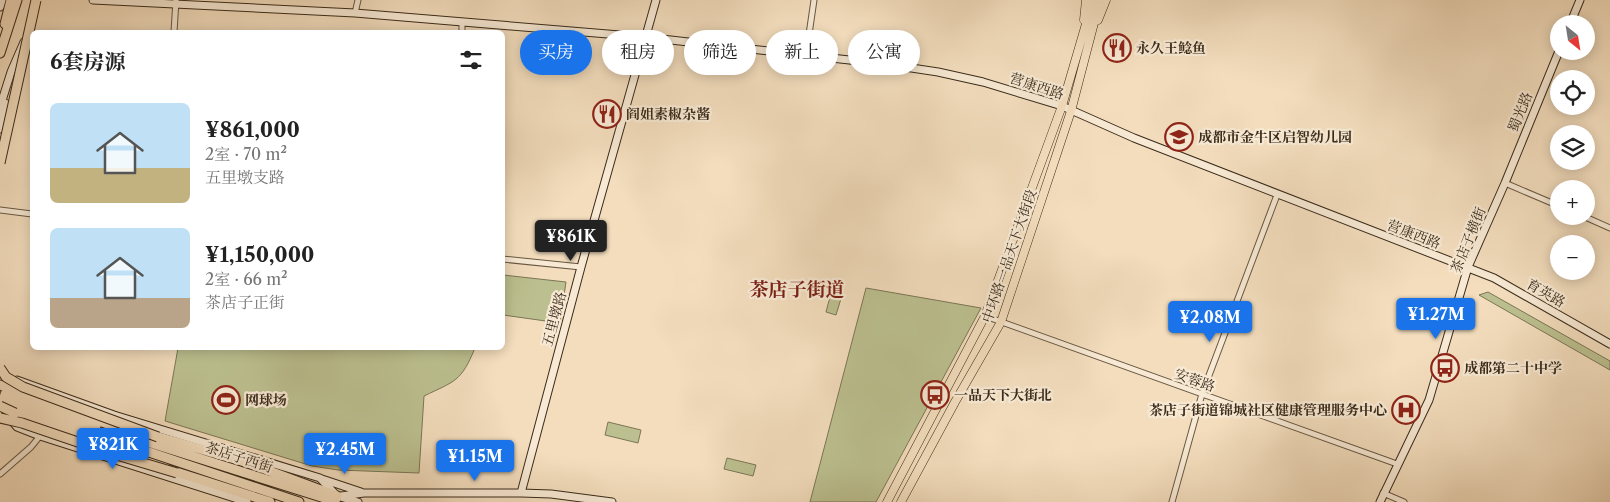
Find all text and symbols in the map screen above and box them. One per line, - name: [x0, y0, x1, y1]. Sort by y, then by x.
- north arrow: [1550, 15, 1595, 60]
- map controls: [1550, 15, 1595, 280]
- chip: 买房: [520, 30, 592, 75]
- chip: 租房: [602, 30, 674, 75]
- chip: 筛选: [684, 30, 756, 75]
- chip: 新上: [766, 30, 838, 75]
- chip: 公寓: [848, 30, 920, 75]
- restaurant icon: 永久王鲶鱼: [1102, 33, 1132, 63]
- place label: 永久王鲶鱼: [1136, 39, 1206, 57]
- icon: filters: [457, 46, 485, 74]
- text: 6套房源: [50, 49, 126, 74]
- street label: 营康西路: [1008, 69, 1066, 103]
- button: locate: [1550, 70, 1595, 115]
- street label: 蜀光路: [1504, 89, 1536, 135]
- restaurant icon: 阎姐素椒杂酱: [592, 99, 622, 129]
- place label: 阎姐素椒杂酱: [626, 105, 711, 123]
- text: ¥861,000: [205, 117, 300, 142]
- school or university icon: 成都市金牛区启智幼儿园: [1164, 122, 1194, 152]
- icon: home: [90, 123, 150, 183]
- button: layers: [1550, 125, 1595, 170]
- place label: 成都市金牛区启智幼儿园: [1198, 128, 1352, 146]
- text: 2室 · 70 m²: [205, 144, 287, 164]
- text: 五里墩支路: [205, 167, 285, 187]
- button: +: [1550, 180, 1595, 225]
- street label: 中环路一品天下大街段: [978, 187, 1040, 325]
- street label: 茶店子横街: [1447, 204, 1489, 276]
- street label: 营康西路: [1385, 216, 1443, 252]
- pin: ¥861K: [536, 220, 606, 262]
- text: ¥861K: [546, 226, 596, 246]
- button: −: [1550, 235, 1595, 280]
- text: ¥1,150,000: [205, 242, 314, 267]
- icon: home: [90, 248, 150, 308]
- text: 2室 · 66 m²: [205, 269, 288, 289]
- street label: 育英路: [1523, 275, 1569, 311]
- district label: 茶店子街道: [749, 278, 845, 301]
- street label: 五里墩路: [538, 290, 570, 348]
- text: 茶店子正街: [205, 292, 285, 312]
- pin: ¥1.27M: [1395, 298, 1477, 340]
- pin: ¥2.08M: [1169, 300, 1251, 343]
- text: ¥1.27M: [1407, 304, 1465, 324]
- text: ¥2.08M: [1179, 307, 1241, 327]
- bus stop icon: 成都第二十中学: [1430, 353, 1460, 383]
- place label: 成都第二十中学: [1464, 359, 1562, 377]
- street label: 安蓉路: [1172, 364, 1218, 396]
- bus stop icon: 一品天下大街北: [920, 380, 950, 410]
- sports icon: 网球场: [211, 385, 241, 415]
- place label: 一品天下大街北: [954, 386, 1052, 404]
- place label: 网球场: [245, 391, 287, 409]
- hospital icon: 茶店子街道锦城社区健康管理服务中心: [1391, 395, 1421, 425]
- place label: 茶店子街道锦城社区健康管理服务中心: [1149, 401, 1387, 419]
- pin: ¥821K: [78, 428, 148, 470]
- pin: ¥2.45M: [304, 432, 386, 475]
- text: ¥821K: [88, 434, 138, 454]
- street label: 茶店子西街: [203, 438, 275, 476]
- text: ¥2.45M: [315, 439, 375, 459]
- pin: ¥1.15M: [434, 440, 516, 482]
- text: ¥1.15M: [447, 446, 503, 466]

